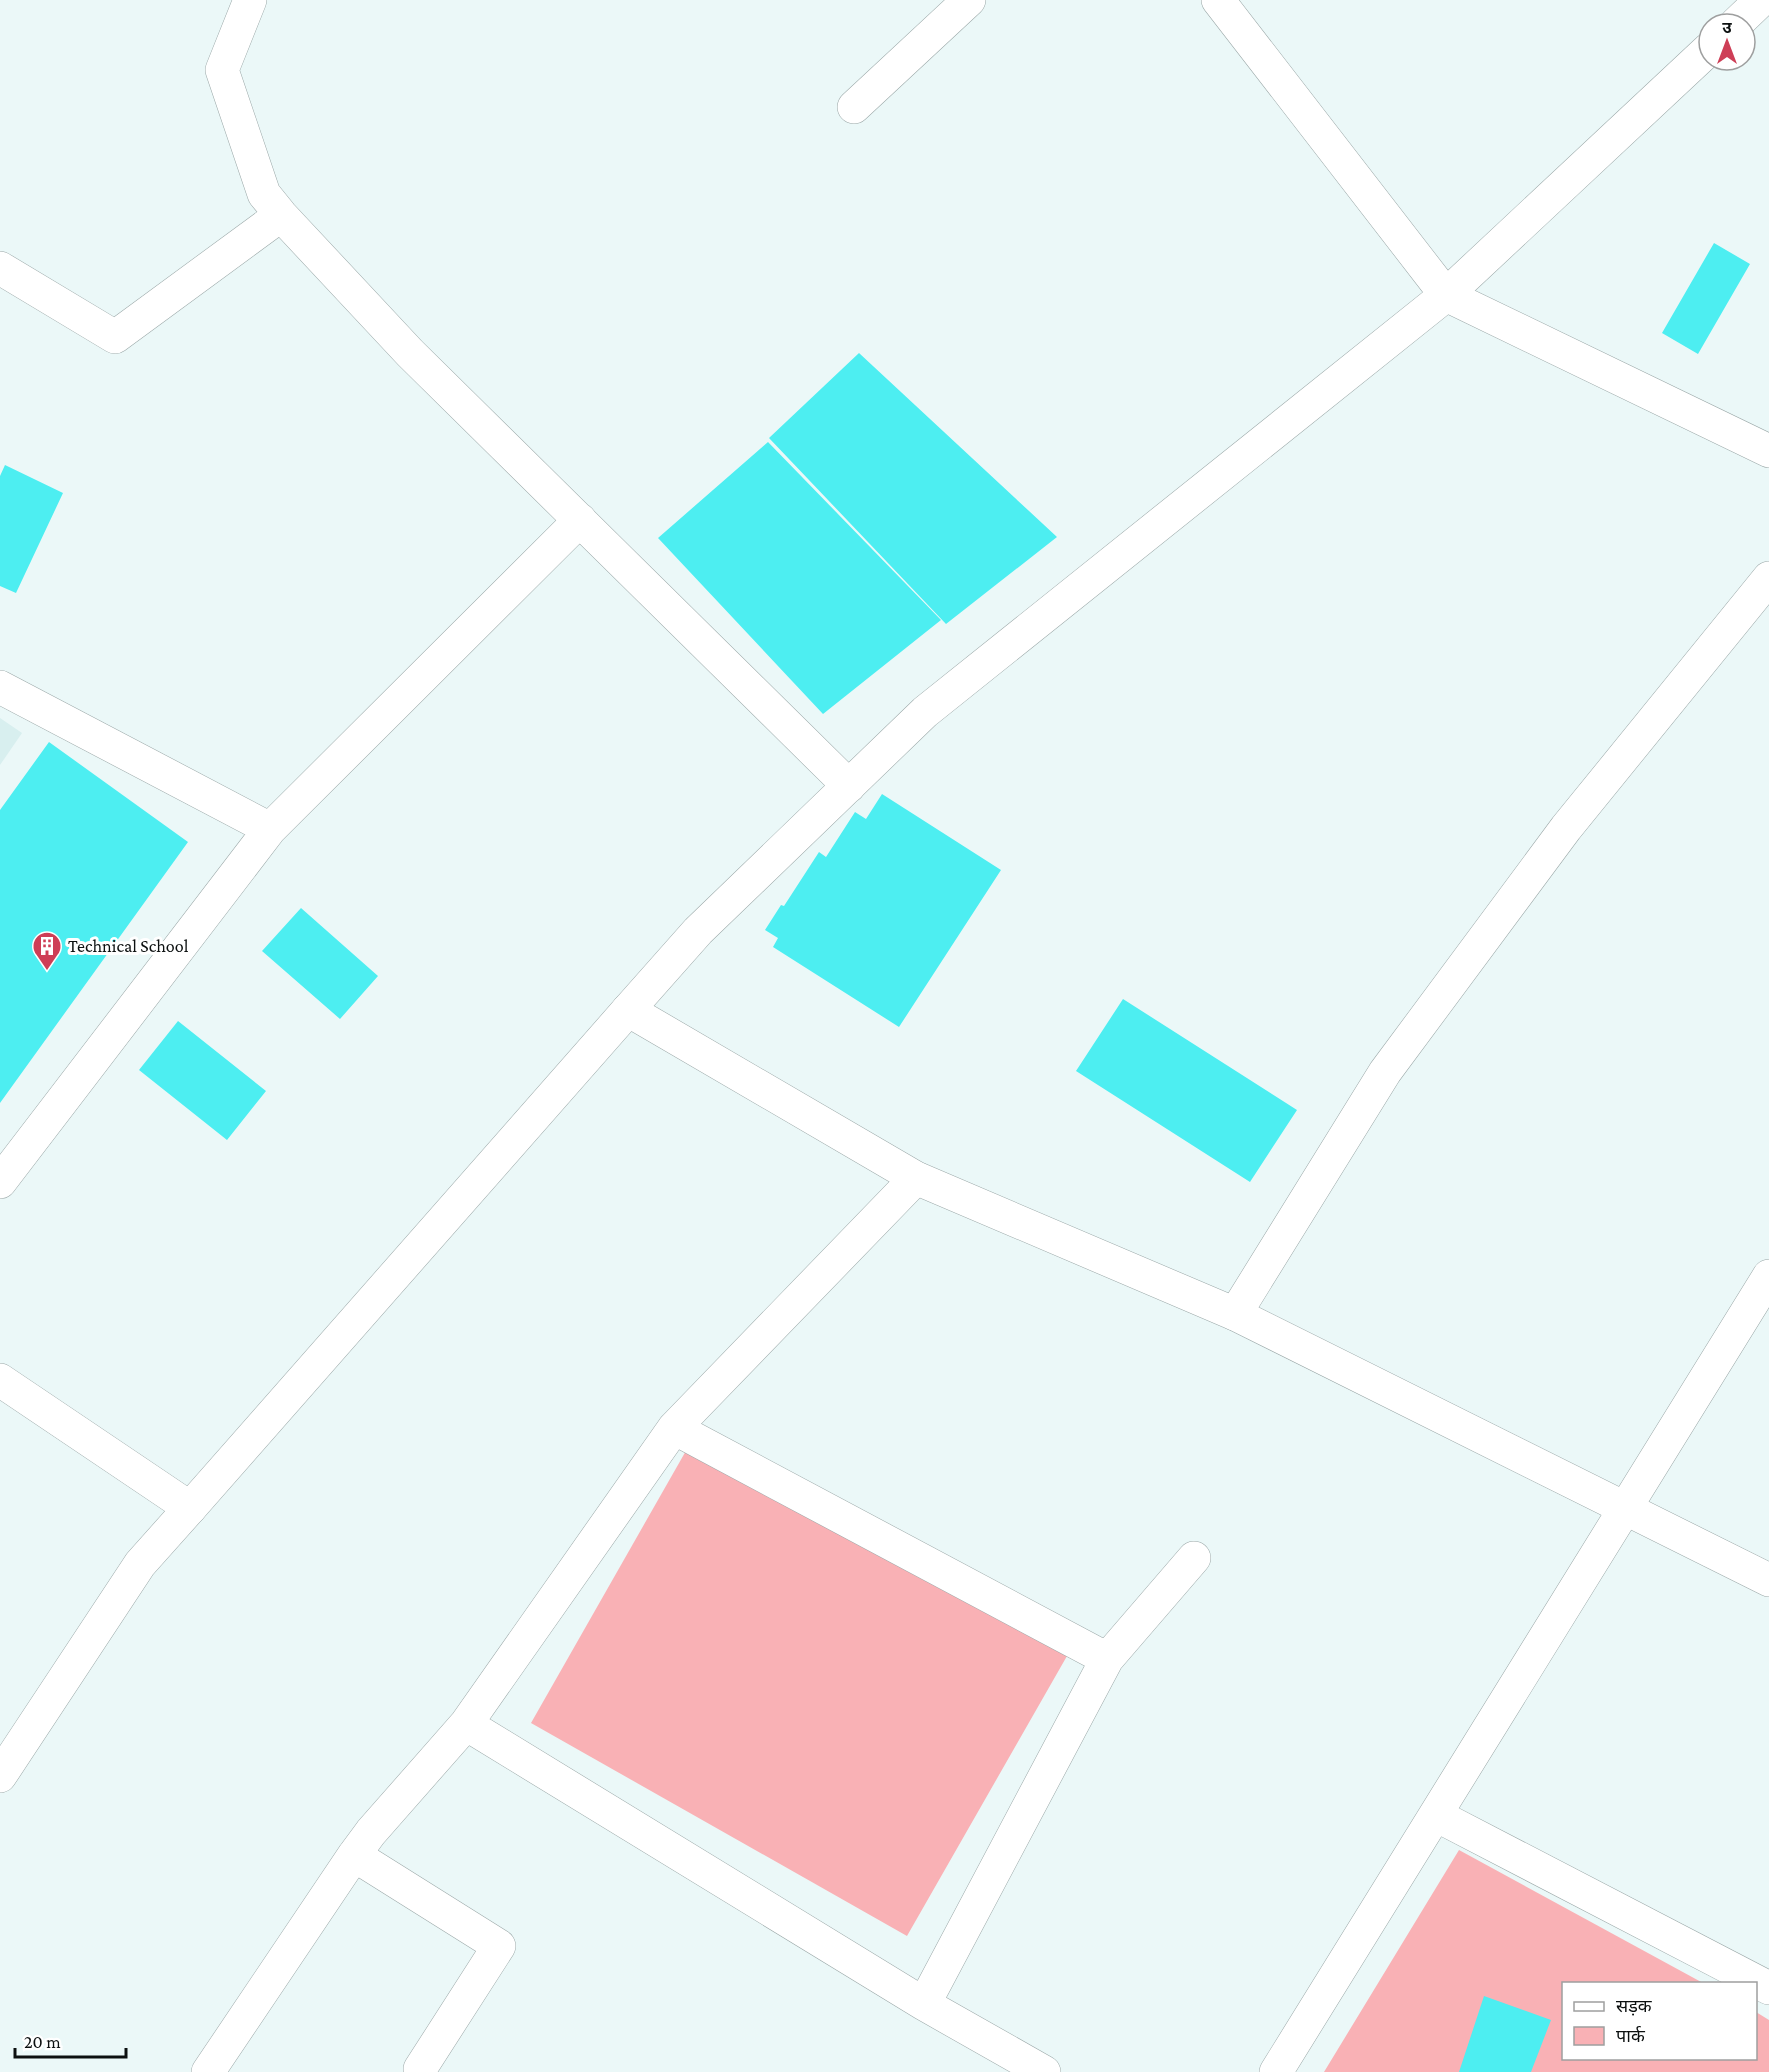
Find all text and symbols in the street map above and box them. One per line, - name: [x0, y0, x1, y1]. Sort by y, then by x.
- north arrow: [1697, 12, 1757, 72]
- text: उ: [1722, 19, 1732, 36]
- building icon: Technical School: [31, 930, 63, 972]
- place label: Technical School: [68, 936, 189, 956]
- legend: [1562, 1982, 1757, 2060]
- text: सड़क: [1616, 1996, 1653, 2016]
- scale bar: [15, 2021, 126, 2059]
- text: पार्क: [1616, 2025, 1646, 2046]
- text: 20 m: [24, 2032, 61, 2052]

